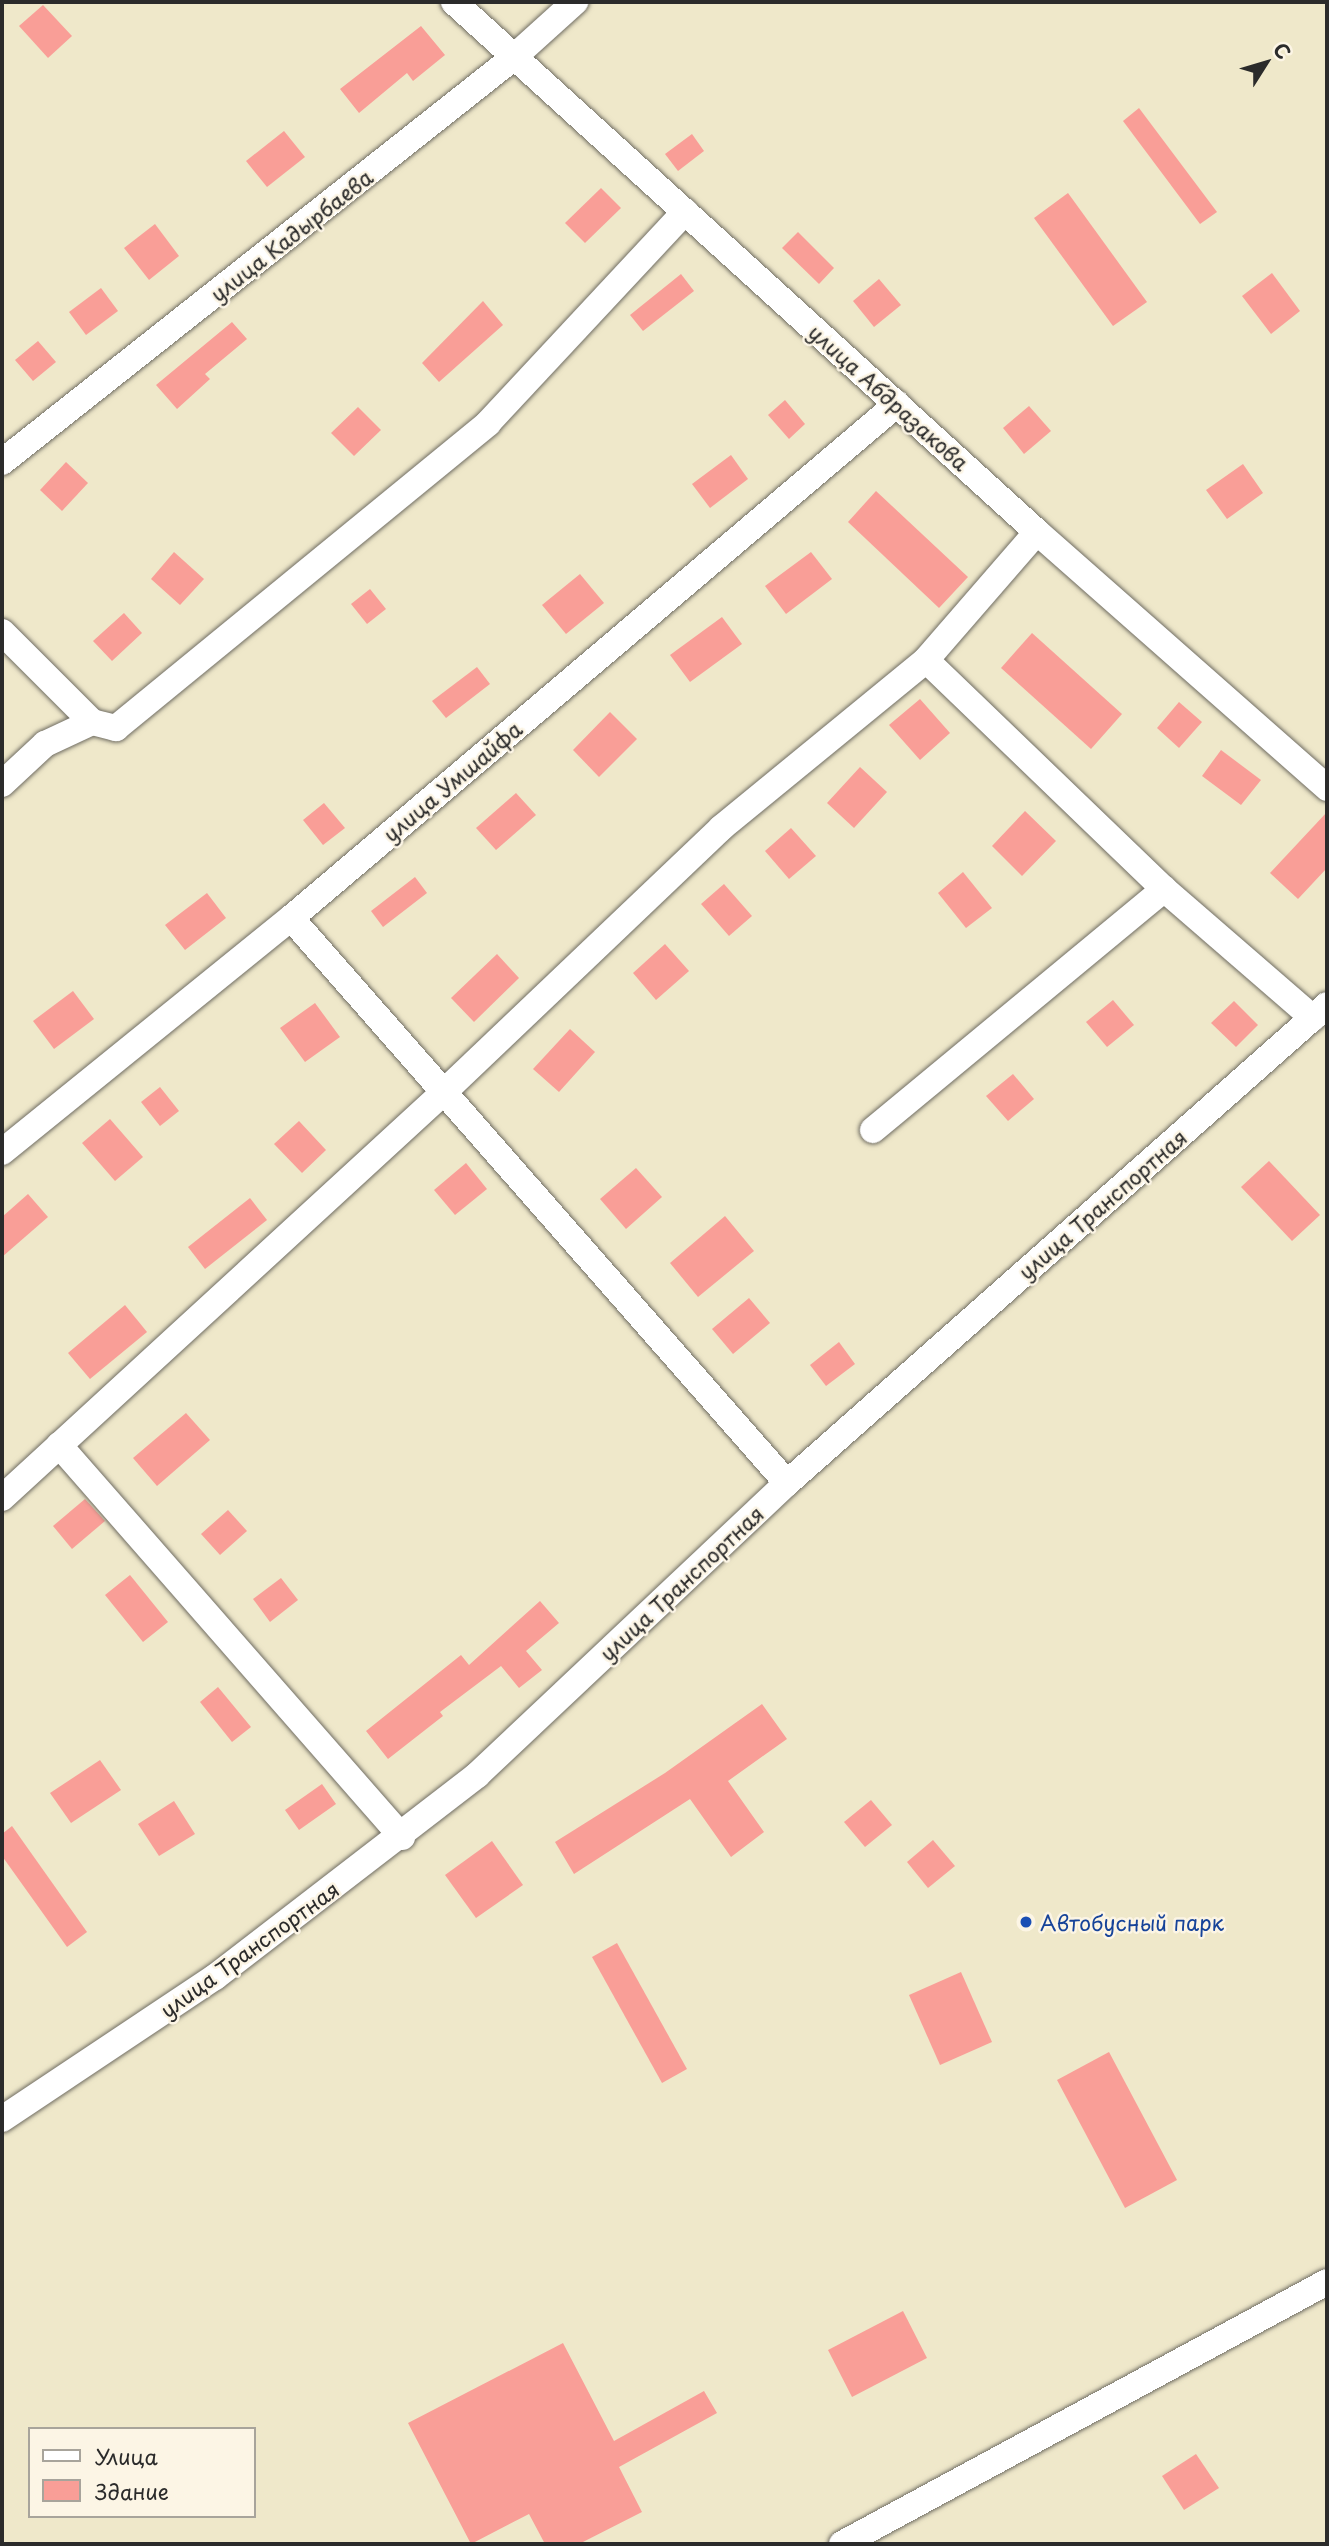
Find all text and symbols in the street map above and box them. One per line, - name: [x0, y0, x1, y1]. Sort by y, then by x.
- north arrow: [1231, 28, 1301, 98]
- text: С: [1267, 36, 1298, 64]
- street label: улица Кадырбаева: [205, 164, 377, 306]
- street label: улица Абдразакова: [804, 318, 974, 476]
- street label: улица Умшайфа: [378, 716, 526, 846]
- street label: улица Транспортная: [1013, 1124, 1191, 1284]
- street label: улица Транспортная: [594, 1501, 768, 1665]
- street label: улица Транспортная: [155, 1876, 343, 2022]
- place label: Автобусный парк: [1040, 1909, 1225, 1935]
- marker: Автобусный парк: [1018, 1914, 1034, 1930]
- legend: [28, 2427, 256, 2518]
- text: Улица: [95, 2440, 158, 2472]
- text: Здание: [95, 2475, 169, 2507]

